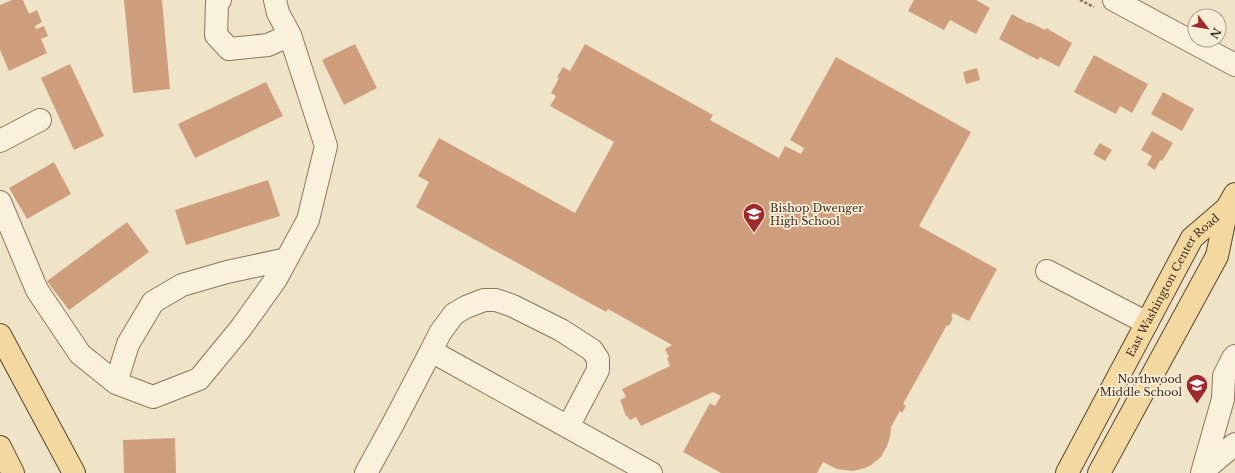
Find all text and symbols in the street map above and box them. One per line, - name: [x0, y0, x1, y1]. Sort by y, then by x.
- north arrow: [1187, 8, 1227, 48]
- text: N: [1207, 25, 1224, 42]
- school or university icon: Bishop Dwenger High School: [741, 201, 767, 234]
- place label: Bishop Dwenger High School: [770, 201, 864, 228]
- street label: East Washington Center Road: [1123, 210, 1222, 359]
- place label: Northwood Middle School: [1100, 372, 1183, 399]
- school or university icon: Northwood Middle School: [1184, 372, 1210, 405]

